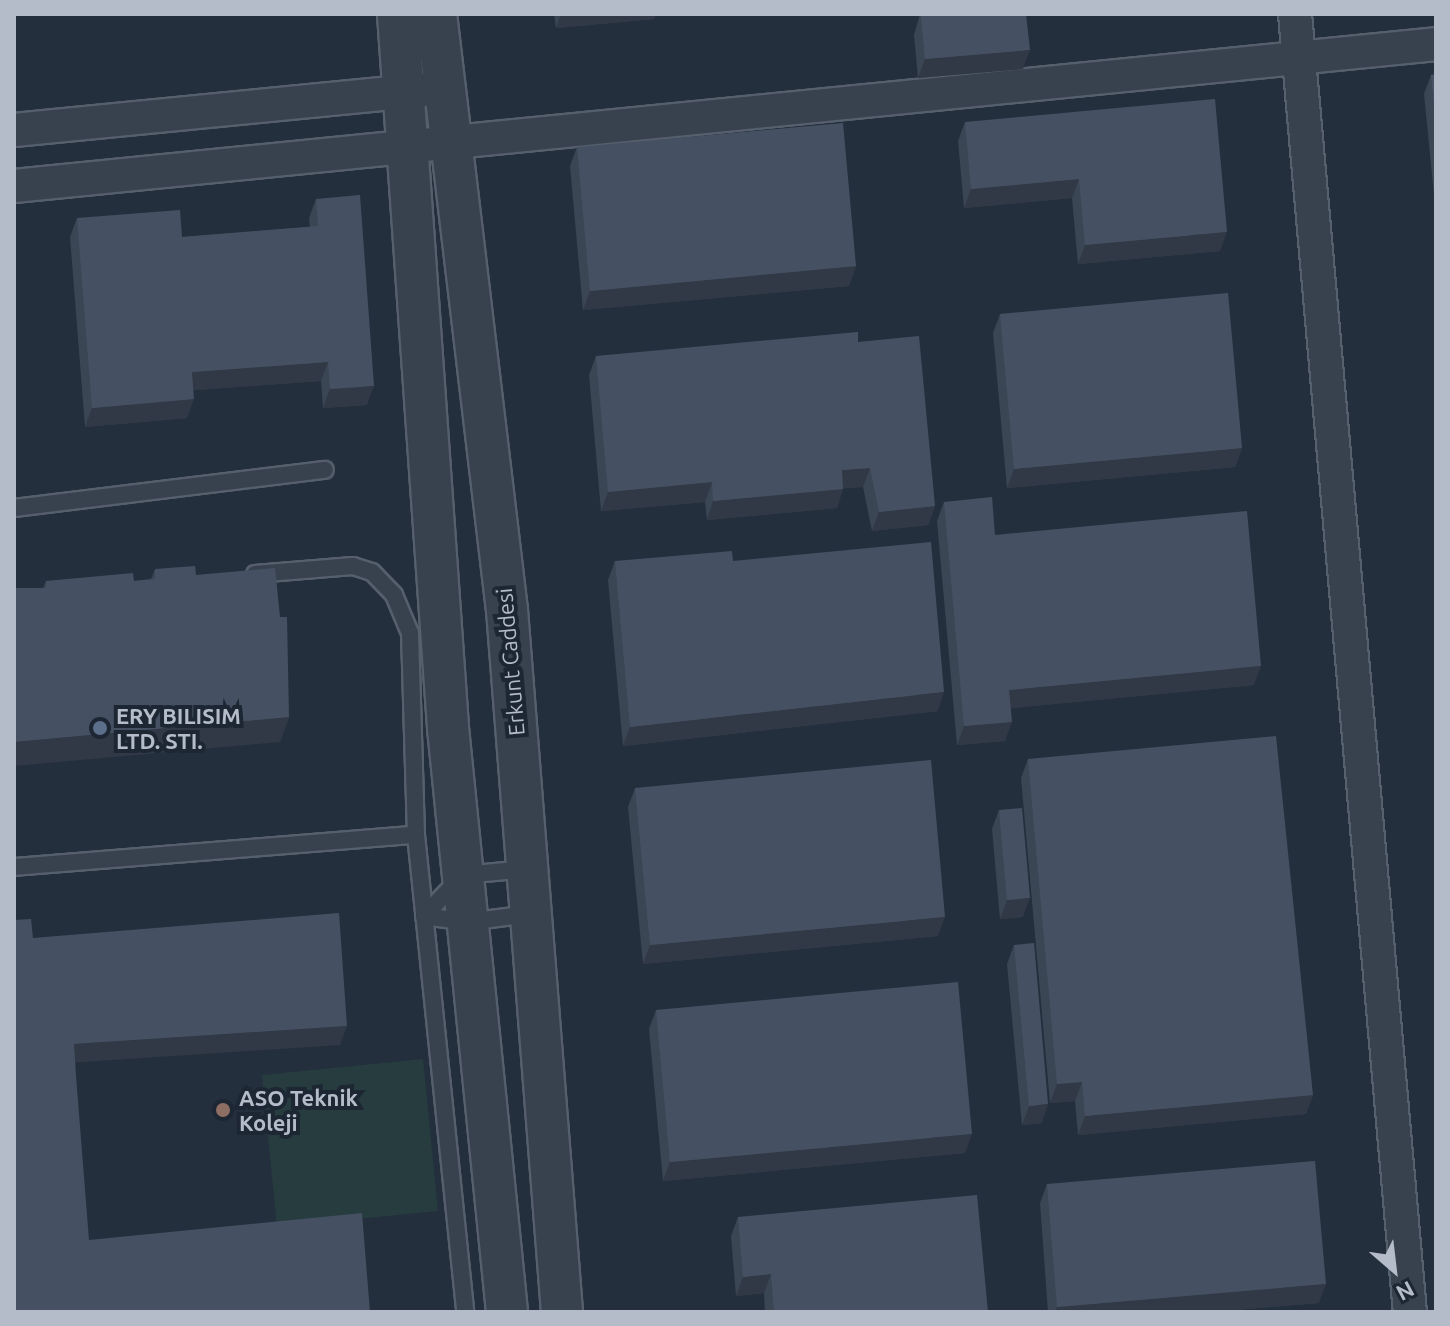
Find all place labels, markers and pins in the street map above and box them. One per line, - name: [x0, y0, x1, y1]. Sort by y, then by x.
- place label: ERY BILISIM LTD. STI.: [116, 702, 241, 754]
- marker: ERY BILISIM LTD. STI.: [91, 719, 109, 737]
- place label: ASO Teknik Koleji: [239, 1084, 358, 1136]
- marker: ASO Teknik Koleji: [214, 1101, 232, 1119]

